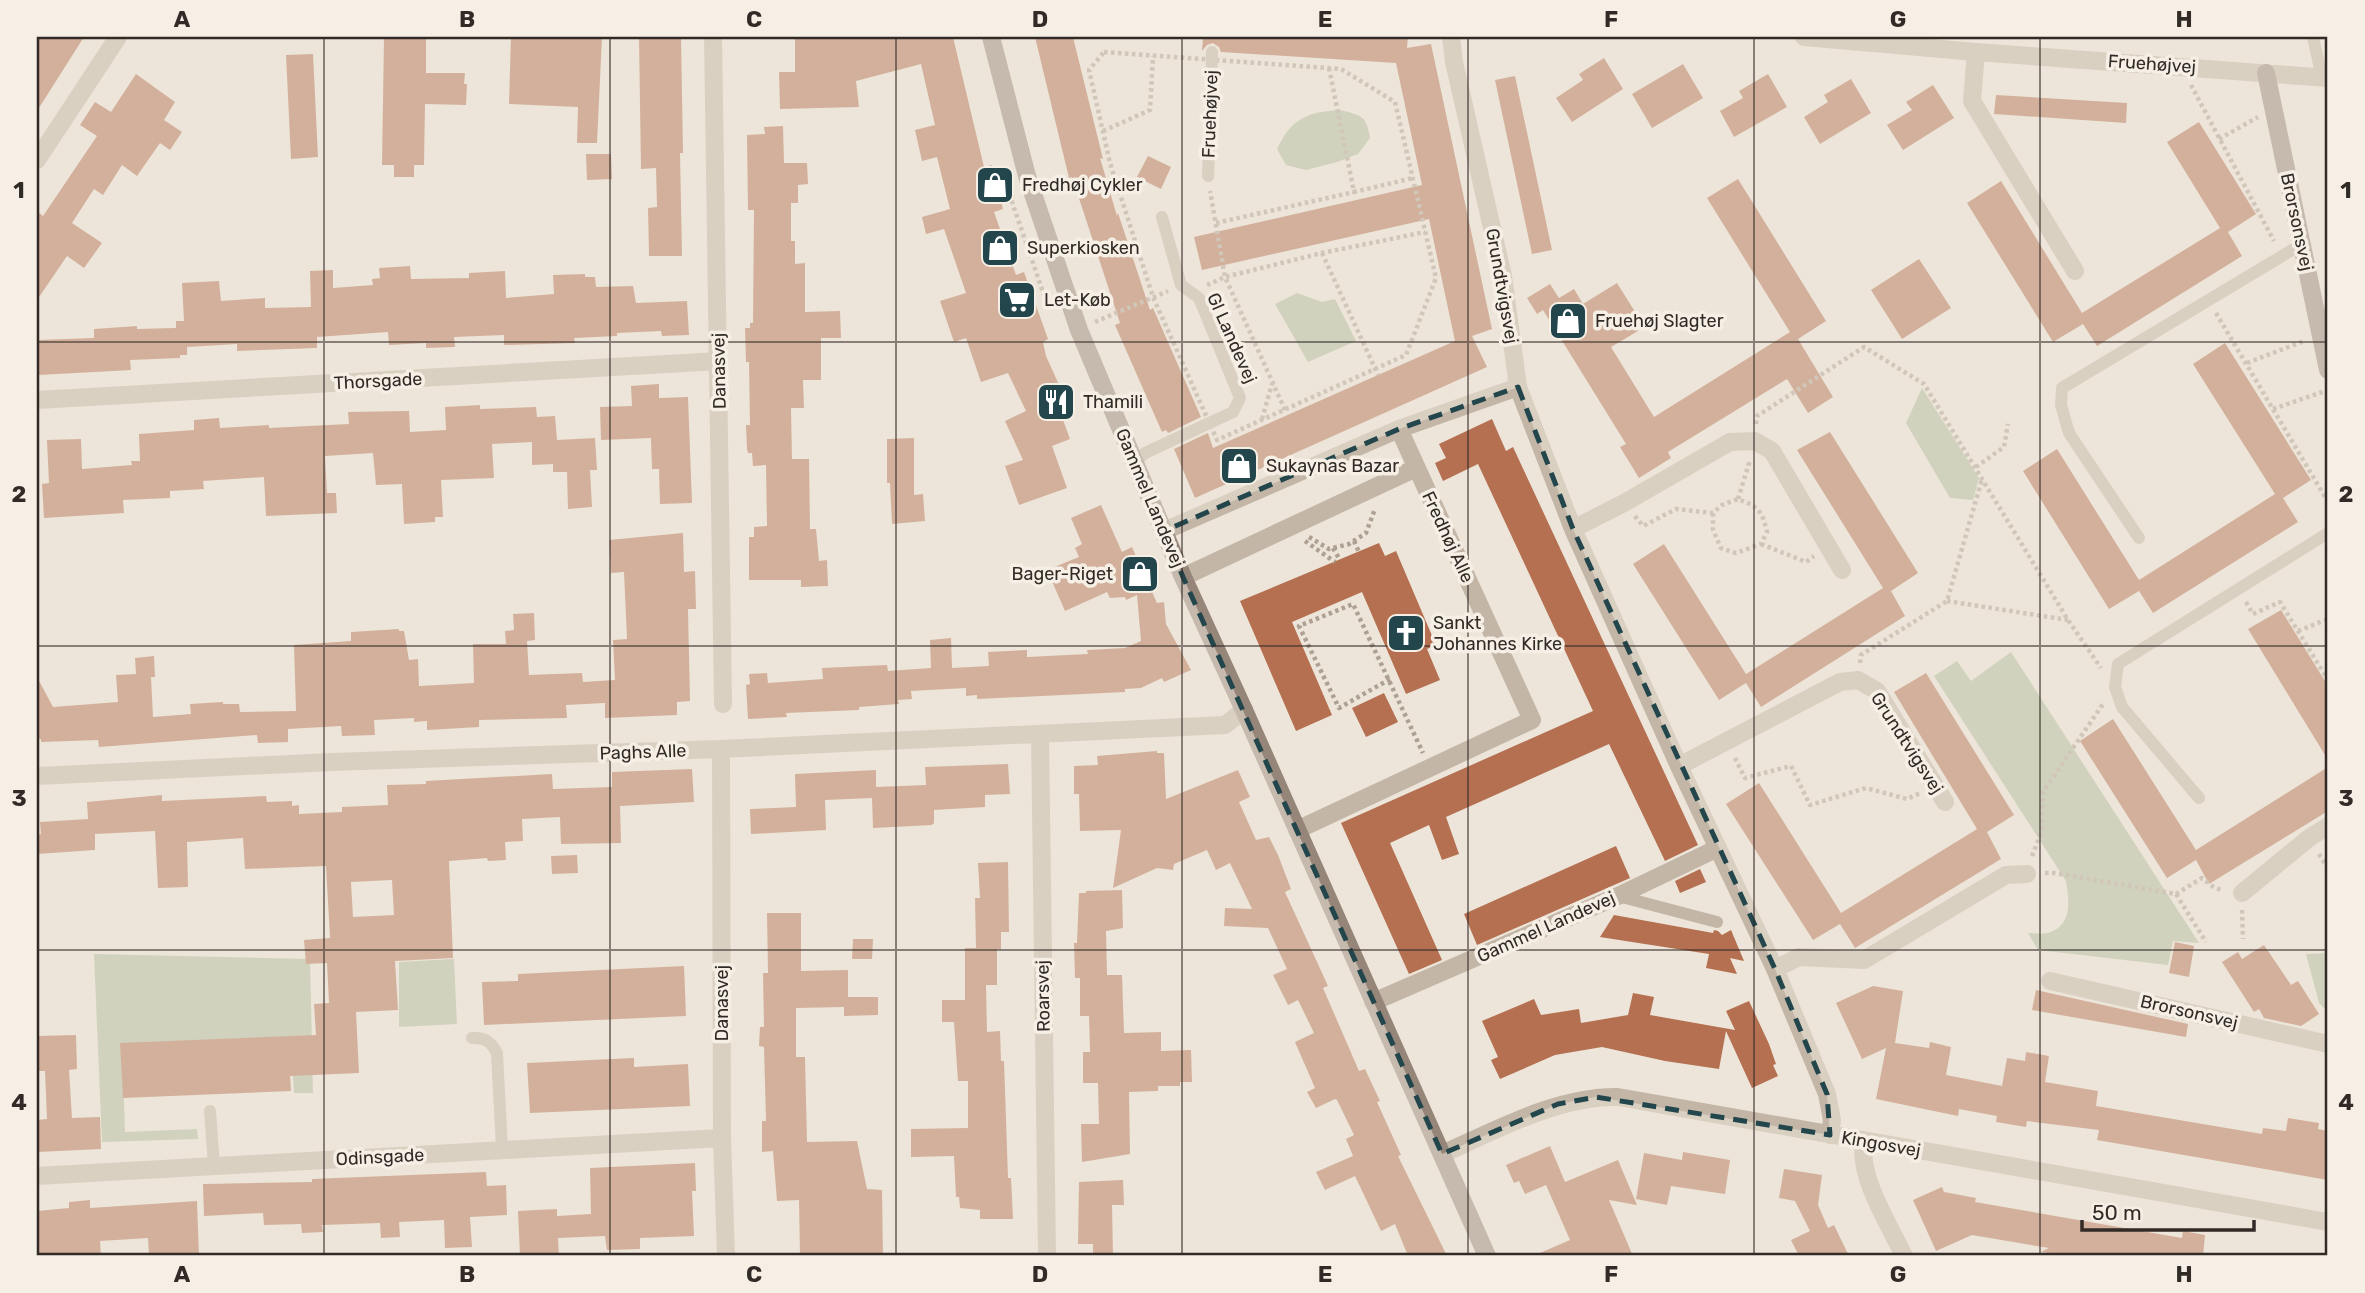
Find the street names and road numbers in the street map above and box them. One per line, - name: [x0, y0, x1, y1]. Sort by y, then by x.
- street label: Fruehøjvej: [2107, 50, 2197, 78]
- street label: Fruehøjvej: [1197, 70, 1223, 158]
- street label: Brorsonsvej: [2276, 171, 2318, 273]
- street label: Grundtvigsvej: [1481, 227, 1523, 345]
- street label: Gl Landevej: [1202, 289, 1262, 387]
- street label: Danasvej: [707, 333, 731, 409]
- street label: Thorsgade: [333, 368, 423, 394]
- street label: Gammel Landevej: [1111, 425, 1189, 571]
- street label: Fredhøj Alle: [1417, 488, 1479, 586]
- street label: Grundtvigsvej: [1866, 688, 1948, 798]
- street label: Paghs Alle: [599, 739, 687, 765]
- street label: Gammel Landevej: [1474, 887, 1618, 967]
- street label: Roarsvej: [1031, 960, 1055, 1032]
- street label: Danasvej: [711, 965, 733, 1041]
- street label: Brorsonsvej: [2138, 990, 2240, 1034]
- street label: Kingosvej: [1840, 1126, 1922, 1162]
- street label: Odinsgade: [335, 1144, 425, 1170]

